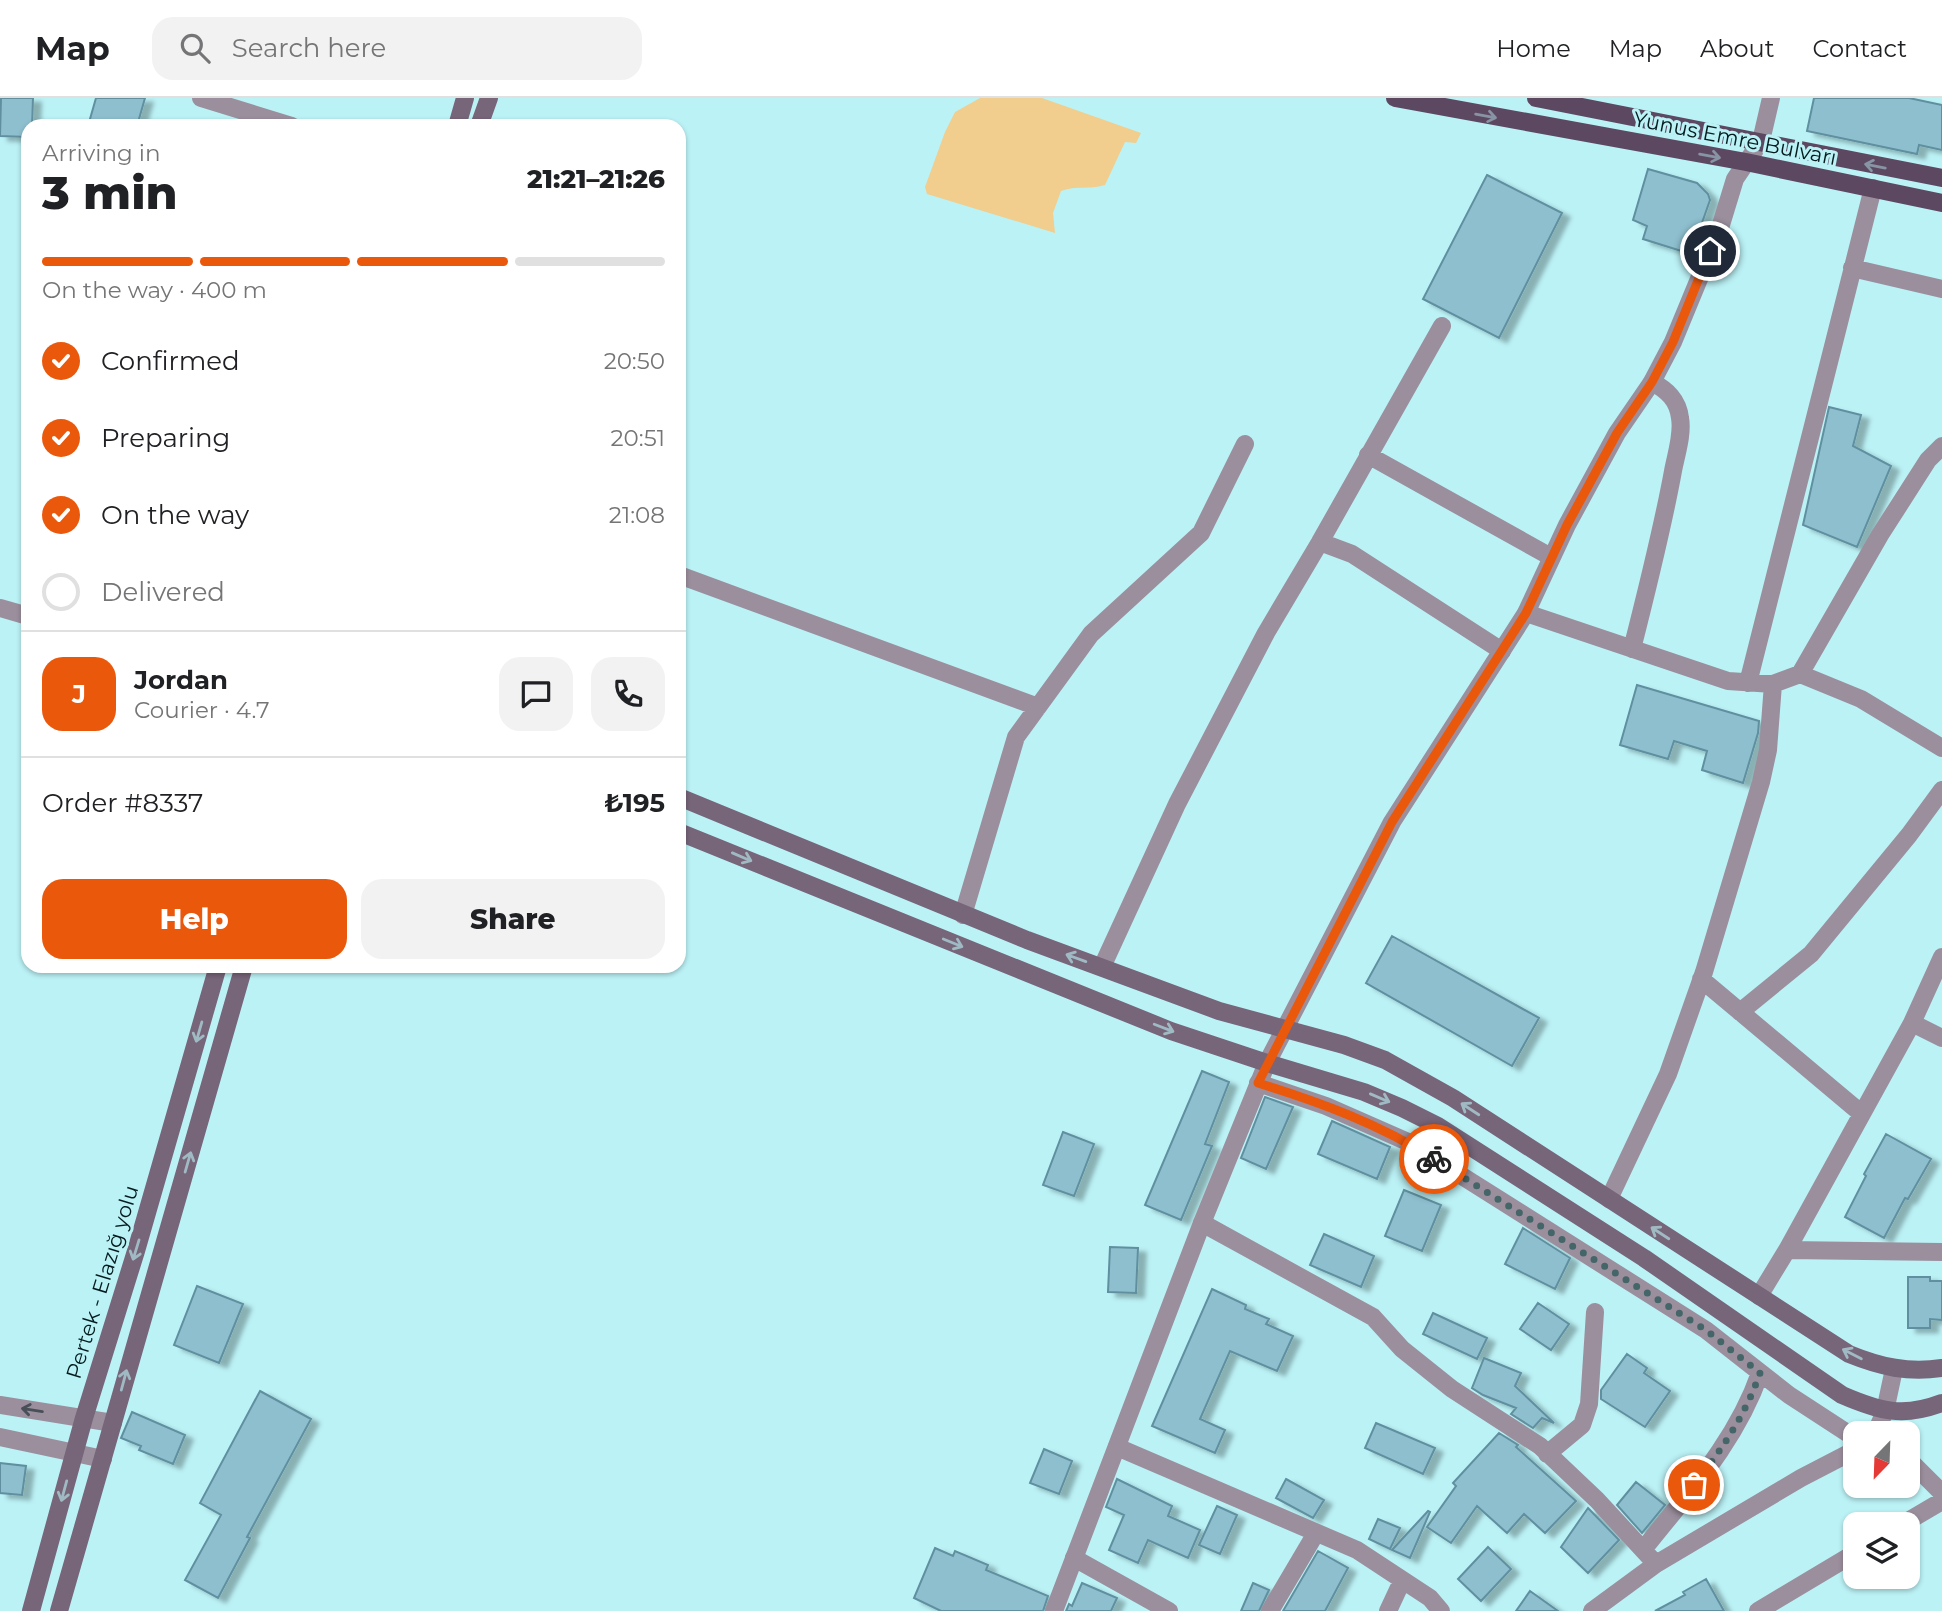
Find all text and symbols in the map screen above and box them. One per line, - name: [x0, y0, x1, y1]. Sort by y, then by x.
- search box: [152, 17, 642, 80]
- text: Map: [35, 28, 110, 68]
- icon: search: [176, 29, 214, 67]
- text: Search here: [232, 32, 386, 64]
- text: Home: [1496, 34, 1571, 63]
- text: Map: [1609, 34, 1662, 63]
- text: About: [1700, 34, 1774, 63]
- text: Contact: [1812, 34, 1907, 63]
- street label: Yunus Emre Bulvarı: [1631, 106, 1839, 170]
- one-way arrow: [1474, 109, 1497, 123]
- text: Arriving in: [42, 139, 161, 167]
- one-way arrow: [1698, 150, 1721, 164]
- one-way arrow: [1864, 158, 1887, 172]
- text: 21:21–21:26: [527, 163, 665, 195]
- text: 3 min: [42, 164, 178, 221]
- pin: [1680, 221, 1740, 281]
- icon: home: [1691, 232, 1729, 270]
- text: On the way · 400 m: [42, 276, 267, 304]
- icon: check: [42, 342, 80, 380]
- text: Confirmed: [101, 345, 240, 377]
- text: 20:50: [604, 347, 665, 375]
- icon: check: [42, 419, 80, 457]
- text: Preparing: [101, 422, 230, 454]
- text: 20:51: [611, 424, 665, 452]
- icon: check: [42, 496, 80, 534]
- text: On the way: [101, 499, 249, 531]
- text: 21:08: [609, 501, 665, 529]
- text: Delivered: [101, 576, 225, 608]
- button: chat: [499, 657, 573, 731]
- button: phone: [591, 657, 665, 731]
- text: Jordan: [134, 664, 228, 696]
- text: J: [72, 678, 86, 710]
- text: Courier · 4.7: [134, 696, 270, 724]
- text: Order #8337: [42, 787, 203, 819]
- text: ₺195: [604, 787, 665, 819]
- one-way arrow: [731, 851, 753, 864]
- button: Help: [42, 879, 347, 959]
- button: Share: [361, 879, 665, 959]
- one-way arrow: [942, 938, 963, 951]
- one-way arrow: [1065, 950, 1087, 963]
- one-way arrow: [192, 1020, 205, 1042]
- one-way arrow: [1153, 1023, 1174, 1036]
- one-way arrow: [1369, 1093, 1391, 1106]
- one-way arrow: [1460, 1101, 1480, 1115]
- courier: [1399, 1124, 1469, 1194]
- icon: bike: [1415, 1140, 1453, 1178]
- one-way arrow: [182, 1151, 195, 1173]
- street label: Pertek - Elazığ yolu: [61, 1182, 143, 1382]
- one-way arrow: [1651, 1226, 1670, 1240]
- one-way arrow: [129, 1239, 142, 1261]
- one-way arrow: [1843, 1347, 1863, 1361]
- one-way arrow: [119, 1369, 132, 1391]
- one-way arrow: [21, 1403, 44, 1416]
- north arrow: [1843, 1421, 1920, 1498]
- map controls: [1843, 1421, 1920, 1589]
- pin: [1664, 1455, 1724, 1515]
- icon: bag: [1675, 1466, 1713, 1504]
- one-way arrow: [57, 1480, 70, 1502]
- button: layers: [1843, 1512, 1920, 1589]

